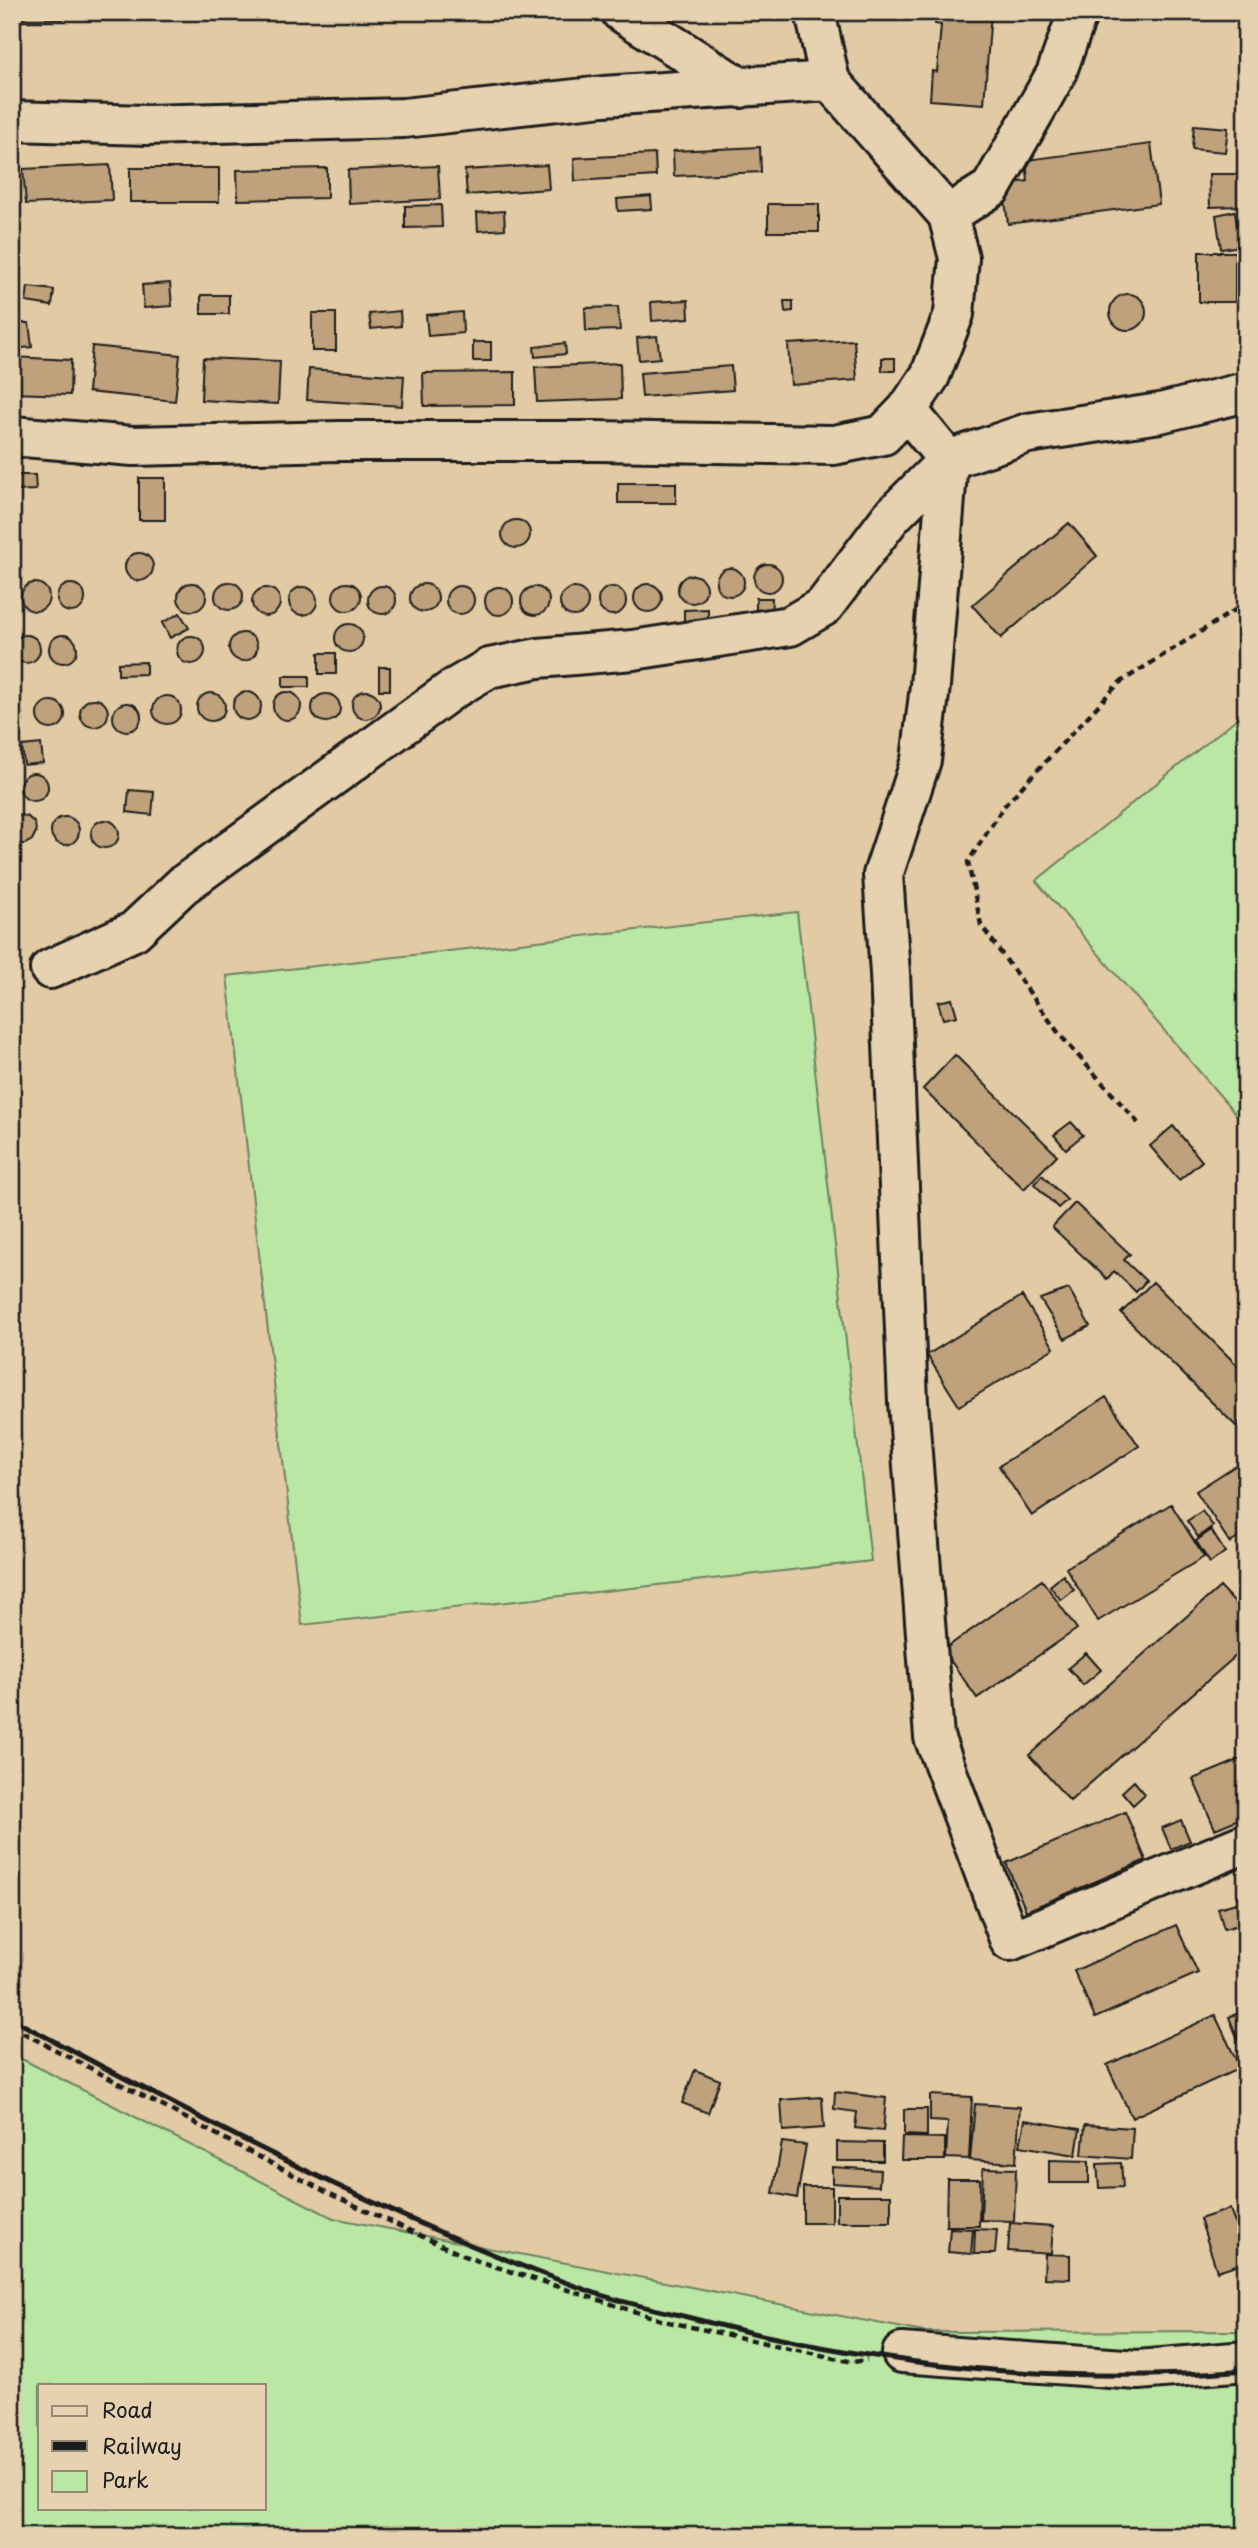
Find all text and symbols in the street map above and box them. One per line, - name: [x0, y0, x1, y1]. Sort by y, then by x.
- legend: [38, 2384, 266, 2510]
- text: Road: [102, 2393, 153, 2425]
- text: Railway: [102, 2429, 182, 2461]
- text: Park: [102, 2463, 149, 2495]

